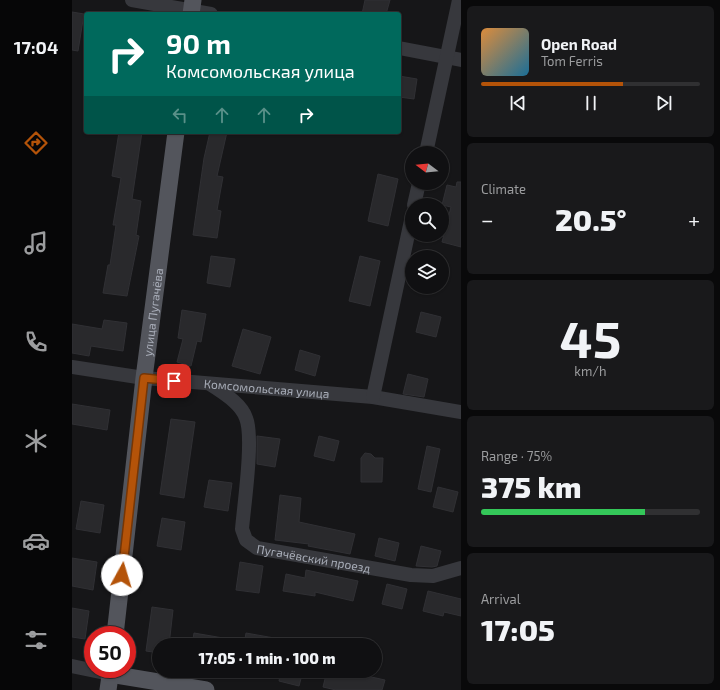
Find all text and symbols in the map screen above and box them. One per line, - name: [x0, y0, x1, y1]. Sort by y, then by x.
- text: 90 m: [166, 26, 231, 60]
- icon: right: [100, 28, 152, 80]
- text: Open Road: [541, 35, 617, 53]
- text: 17:04: [14, 36, 58, 58]
- text: Tom Ferris: [541, 53, 603, 69]
- text: Комсомольская улица: [166, 60, 355, 82]
- icon: previous: [507, 92, 529, 114]
- icon: pause: [580, 92, 602, 114]
- icon: next: [653, 92, 675, 114]
- icon: left: [169, 104, 191, 126]
- icon: ahead: [211, 104, 233, 126]
- icon: ahead: [253, 104, 275, 126]
- icon: right: [295, 104, 317, 126]
- icon: directions: [22, 129, 50, 157]
- north arrow: [405, 146, 449, 190]
- map controls: [405, 146, 449, 294]
- text: Climate: [481, 181, 526, 197]
- button: search: [405, 198, 449, 242]
- text: 20.5°: [555, 201, 627, 237]
- text: −: [481, 206, 494, 232]
- text: +: [688, 206, 700, 232]
- icon: music: [22, 229, 50, 257]
- button: layers: [405, 250, 449, 294]
- street label: улица Пугачёва: [140, 267, 165, 357]
- text: 45: [560, 306, 621, 368]
- icon: phone: [22, 328, 50, 356]
- text: km/h: [574, 363, 607, 379]
- pin: [157, 364, 191, 398]
- icon: arrive: [163, 370, 185, 392]
- street label: Комсомольская улица: [203, 376, 330, 400]
- icon: climate: [22, 427, 50, 455]
- text: Range · 75%: [481, 448, 552, 464]
- text: 375 km: [481, 468, 582, 504]
- icon: car: [22, 527, 50, 555]
- street label: Пугачёвский проезд: [256, 541, 372, 575]
- position arrow: [101, 554, 143, 596]
- text: Arrival: [481, 591, 521, 607]
- text: 17:05: [481, 611, 555, 647]
- icon: filters: [22, 626, 50, 654]
- speed limit sign: 50: [84, 626, 136, 678]
- text: 17:05 · 1 min · 100 m: [199, 649, 335, 667]

